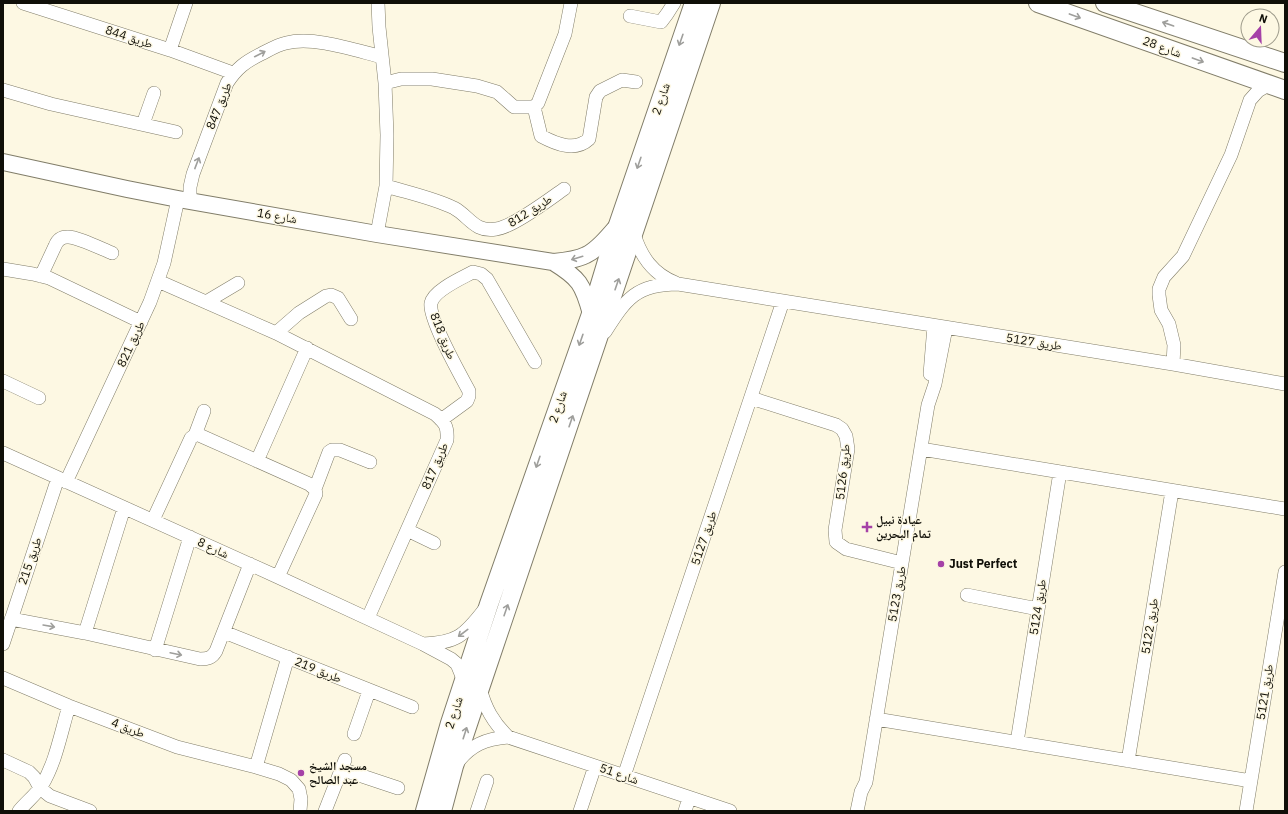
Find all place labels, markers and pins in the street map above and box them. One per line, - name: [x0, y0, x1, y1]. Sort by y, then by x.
- place label: عيادة نبيل تمام البحرين: [876, 512, 932, 542]
- marker: عيادة نبيل تمام البحرين: [861, 521, 873, 533]
- place label: Just Perfect: [949, 556, 1018, 571]
- marker: Just Perfect: [936, 559, 946, 569]
- place label: مسجد الشيخ عبد الصالح: [309, 758, 367, 788]
- marker: مسجد الشيخ عبد الصالح: [296, 768, 306, 778]

